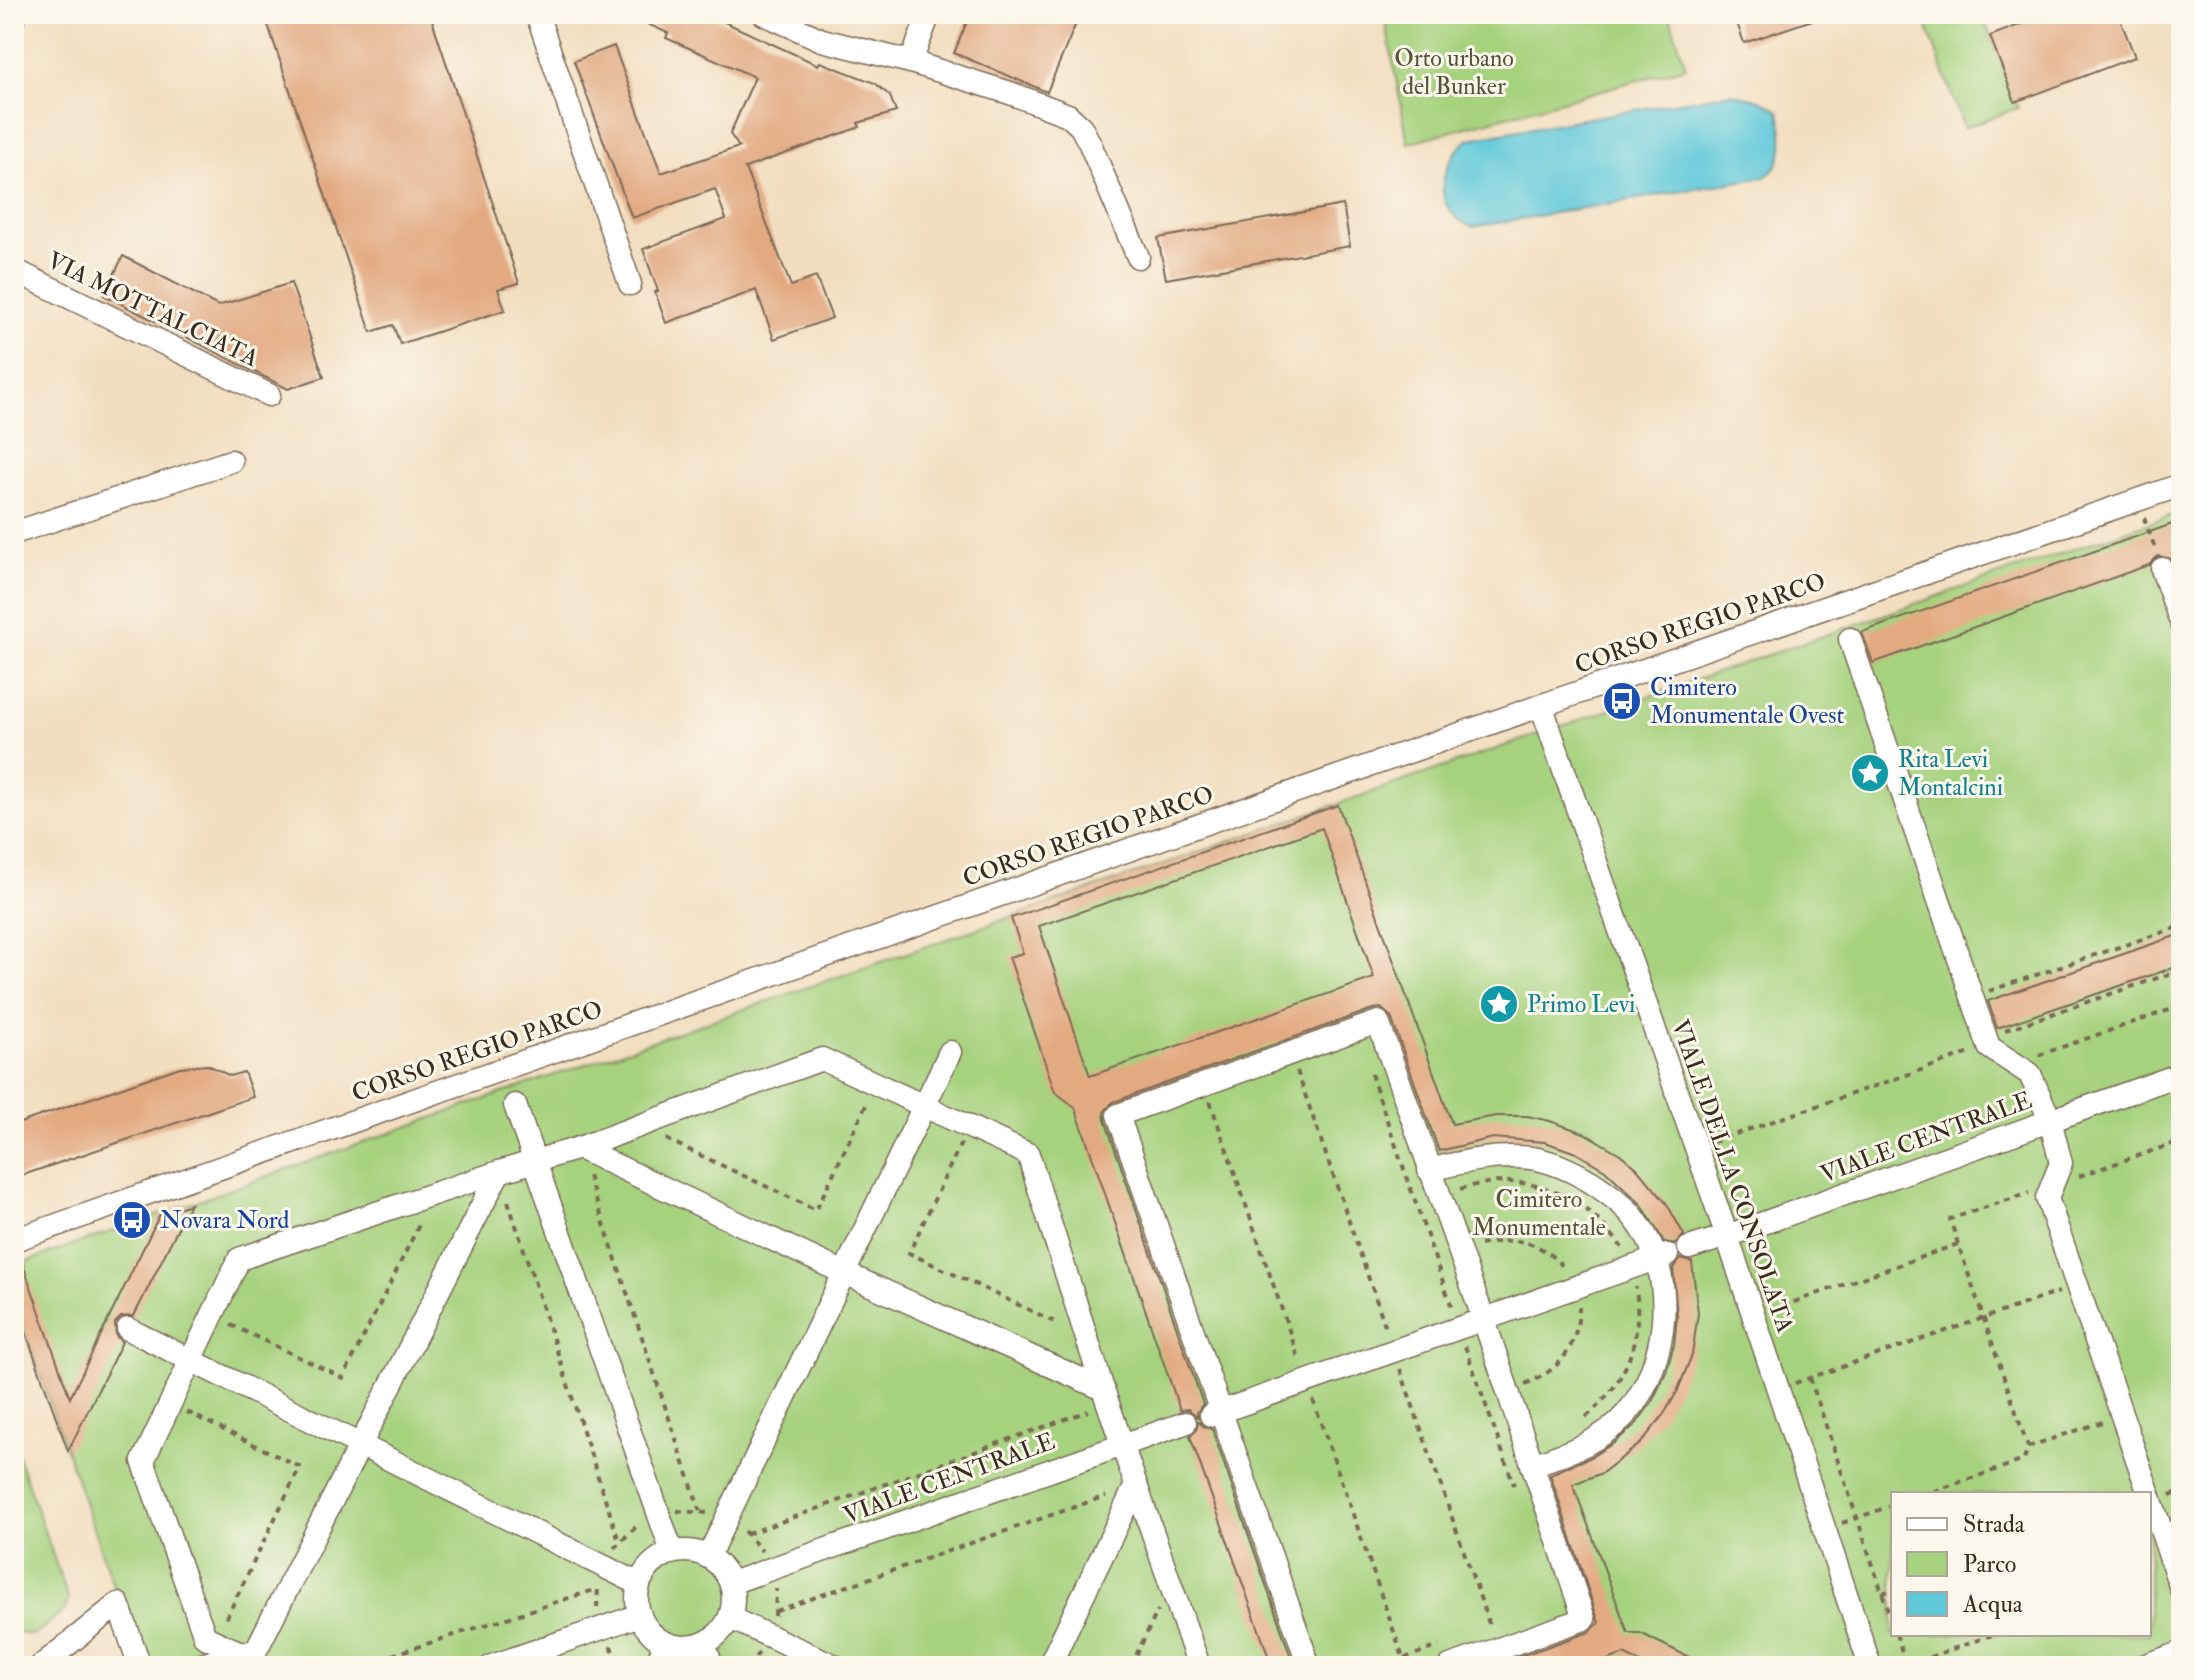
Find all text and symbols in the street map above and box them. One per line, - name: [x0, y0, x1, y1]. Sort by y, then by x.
- park label: Orto urbano del Bunker: [1394, 43, 1514, 102]
- street label: VIA MOTTALCIATA: [42, 245, 264, 374]
- street label: CORSO REGIO PARCO: [1571, 566, 1830, 681]
- place label: Cimitero Monumentale Ovest: [1650, 672, 1844, 731]
- bus stop icon: Cimitero Monumentale Ovest: [1601, 680, 1643, 722]
- place label: Rita Levi Montalcini: [1898, 744, 2003, 803]
- place icon: Rita Levi Montalcini: [1849, 752, 1891, 794]
- street label: CORSO REGIO PARCO: [959, 779, 1218, 894]
- place icon: Primo Levi: [1478, 983, 1520, 1025]
- place label: Primo Levi: [1527, 989, 1635, 1020]
- street label: CORSO REGIO PARCO: [348, 994, 607, 1109]
- street label: VIALE DELLA CONSOLATA: [1664, 1015, 1801, 1337]
- street label: VIALE CENTRALE: [1816, 1085, 2036, 1190]
- park label: Cimitero Monumentale: [1472, 1184, 1606, 1243]
- bus stop icon: Novara Nord: [111, 1199, 153, 1241]
- place label: Novara Nord: [160, 1205, 290, 1236]
- street label: VIALE CENTRALE: [839, 1426, 1059, 1531]
- legend: [1891, 1492, 2151, 1636]
- text: Strada: [1963, 1509, 2026, 1540]
- text: Parco: [1963, 1549, 2016, 1580]
- text: Acqua: [1962, 1589, 2024, 1620]

